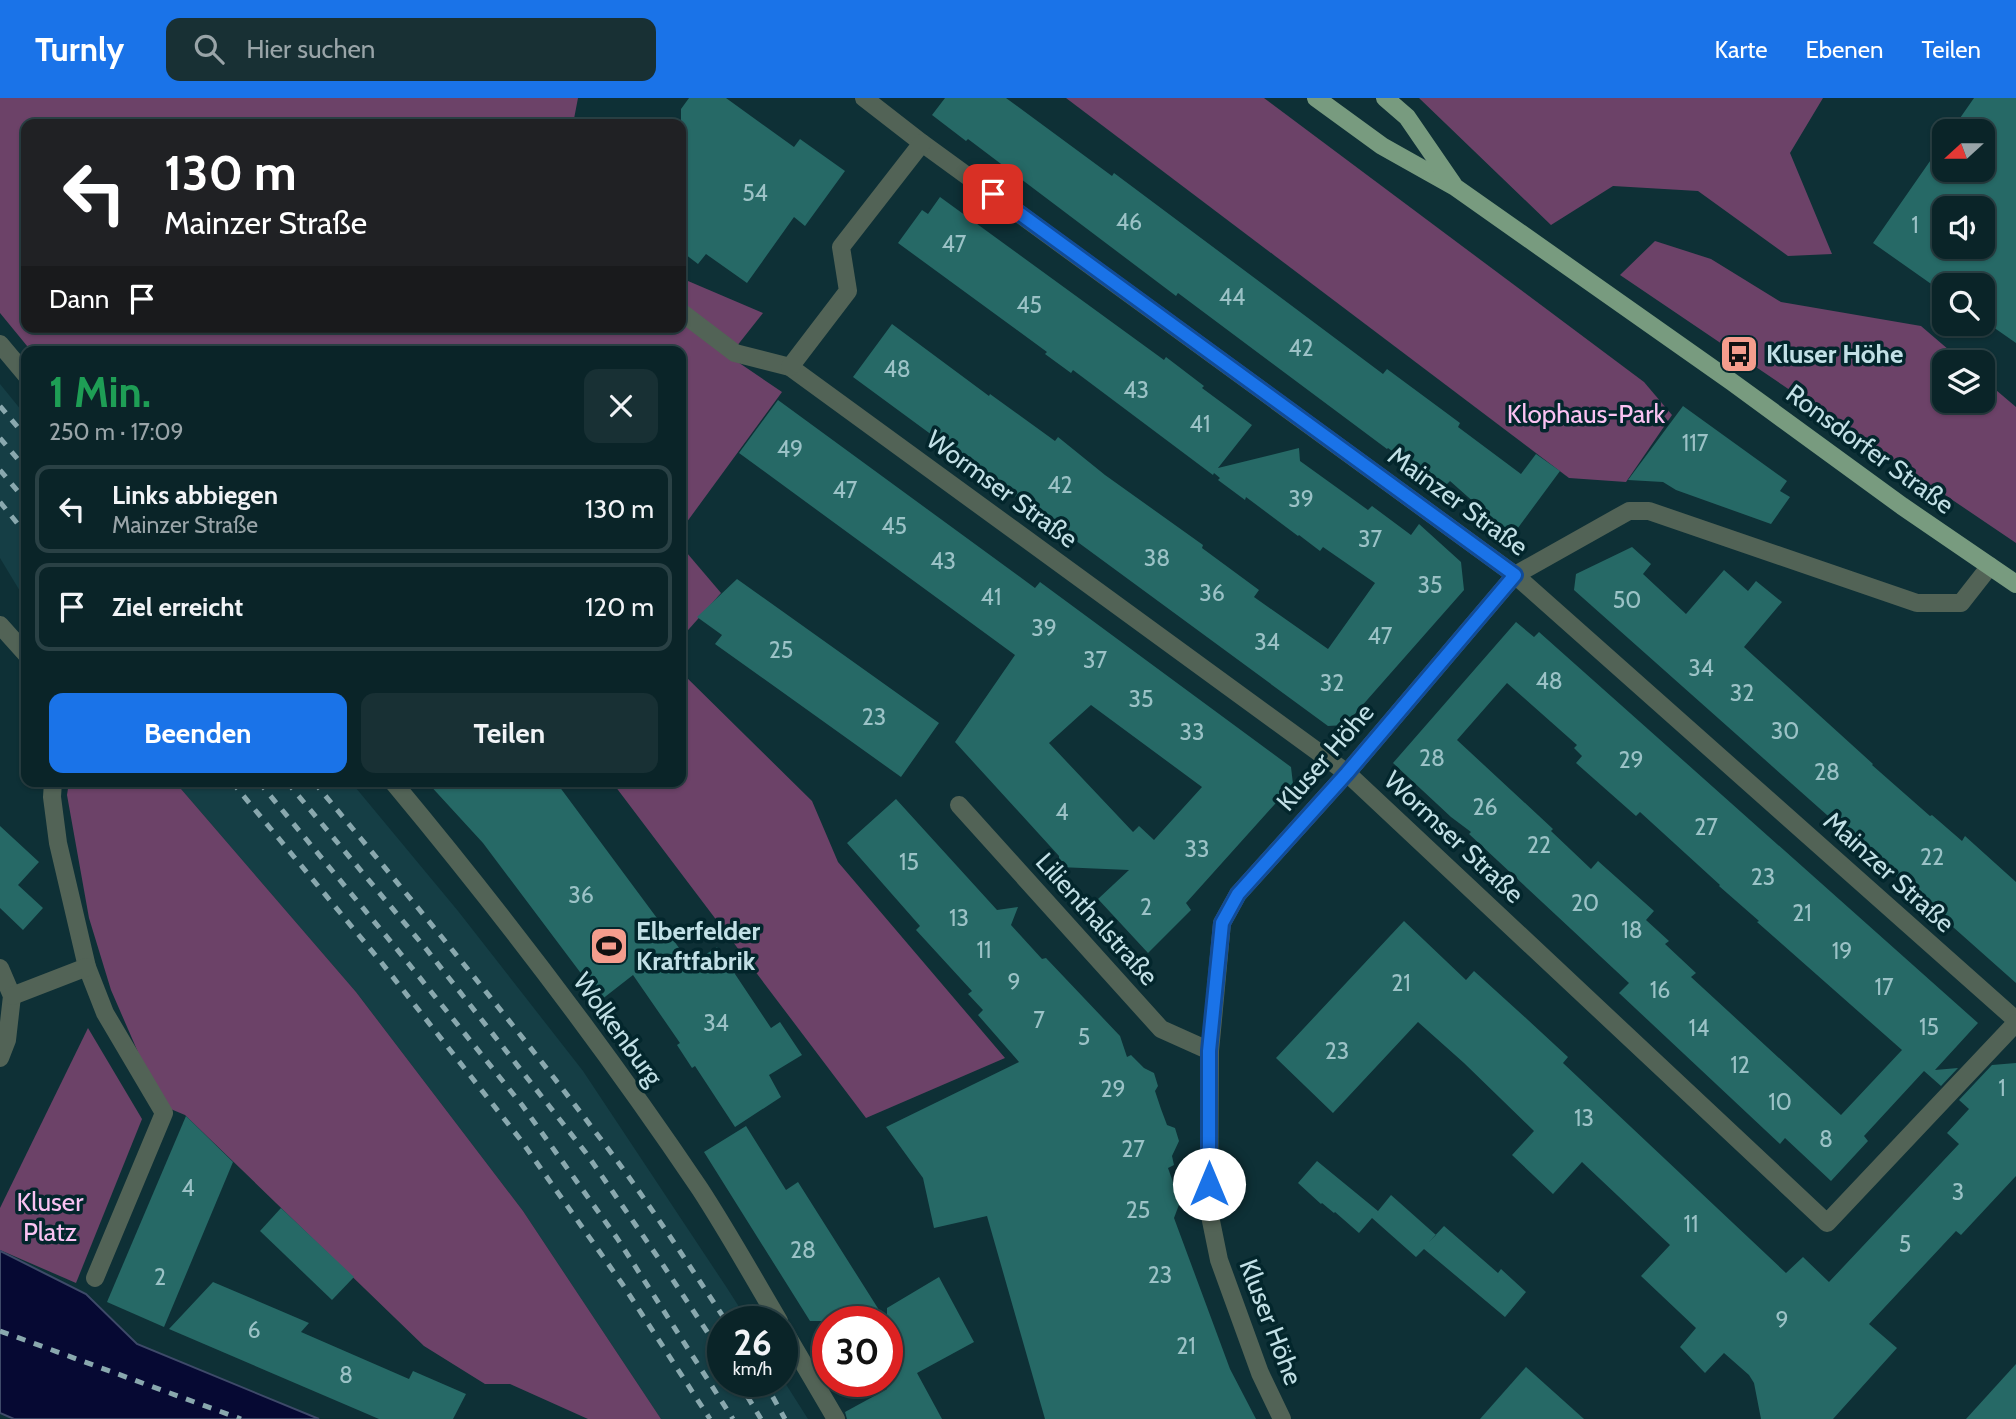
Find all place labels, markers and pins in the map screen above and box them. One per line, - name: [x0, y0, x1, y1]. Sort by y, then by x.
- pin: [963, 164, 1023, 224]
- bus stop icon: Kluser Höhe: [1718, 333, 1760, 375]
- place label: Kluser Höhe: [1766, 338, 1903, 370]
- place label: Elberfelder Kraftfabrik: [636, 915, 760, 977]
- sports icon: Elberfelder Kraftfabrik: [588, 925, 630, 967]

